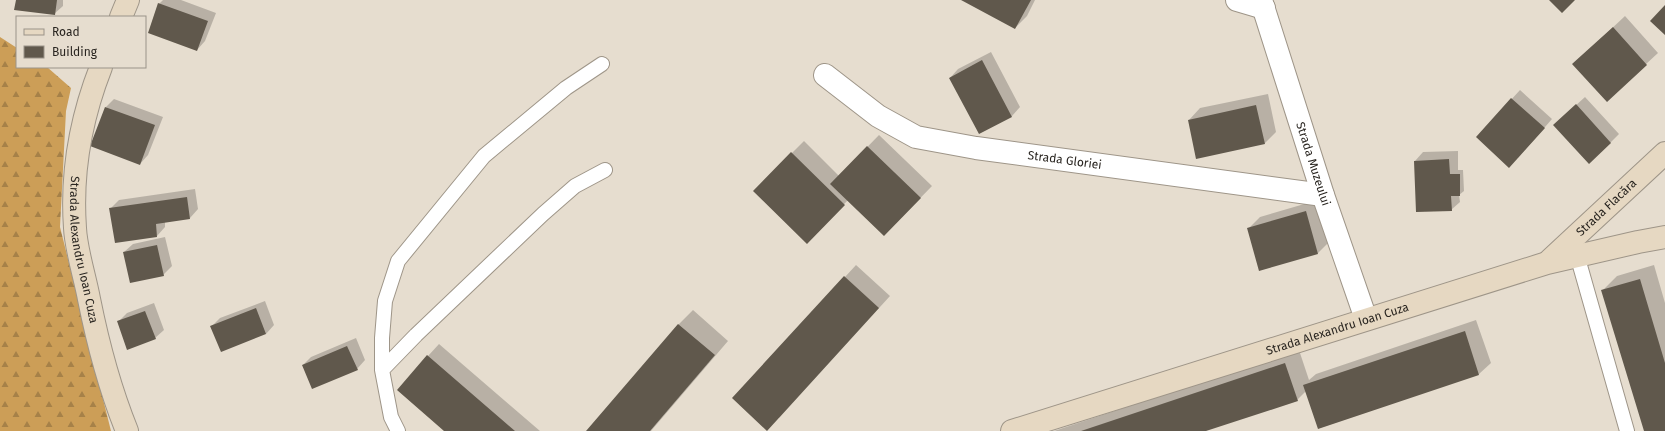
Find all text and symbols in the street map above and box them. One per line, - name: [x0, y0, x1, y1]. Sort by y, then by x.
- legend: [16, 16, 146, 68]
- text: Road: [52, 25, 80, 39]
- text: Building: [52, 45, 98, 59]
- street label: Strada Muzeului: [1293, 120, 1333, 208]
- street label: Strada Gloriei: [1027, 148, 1103, 172]
- street label: Strada Alexandru Ioan Cuza: [67, 176, 101, 325]
- street label: Strada Flacăra: [1573, 176, 1639, 239]
- street label: Strada Alexandru Ioan Cuza: [1264, 300, 1410, 358]

